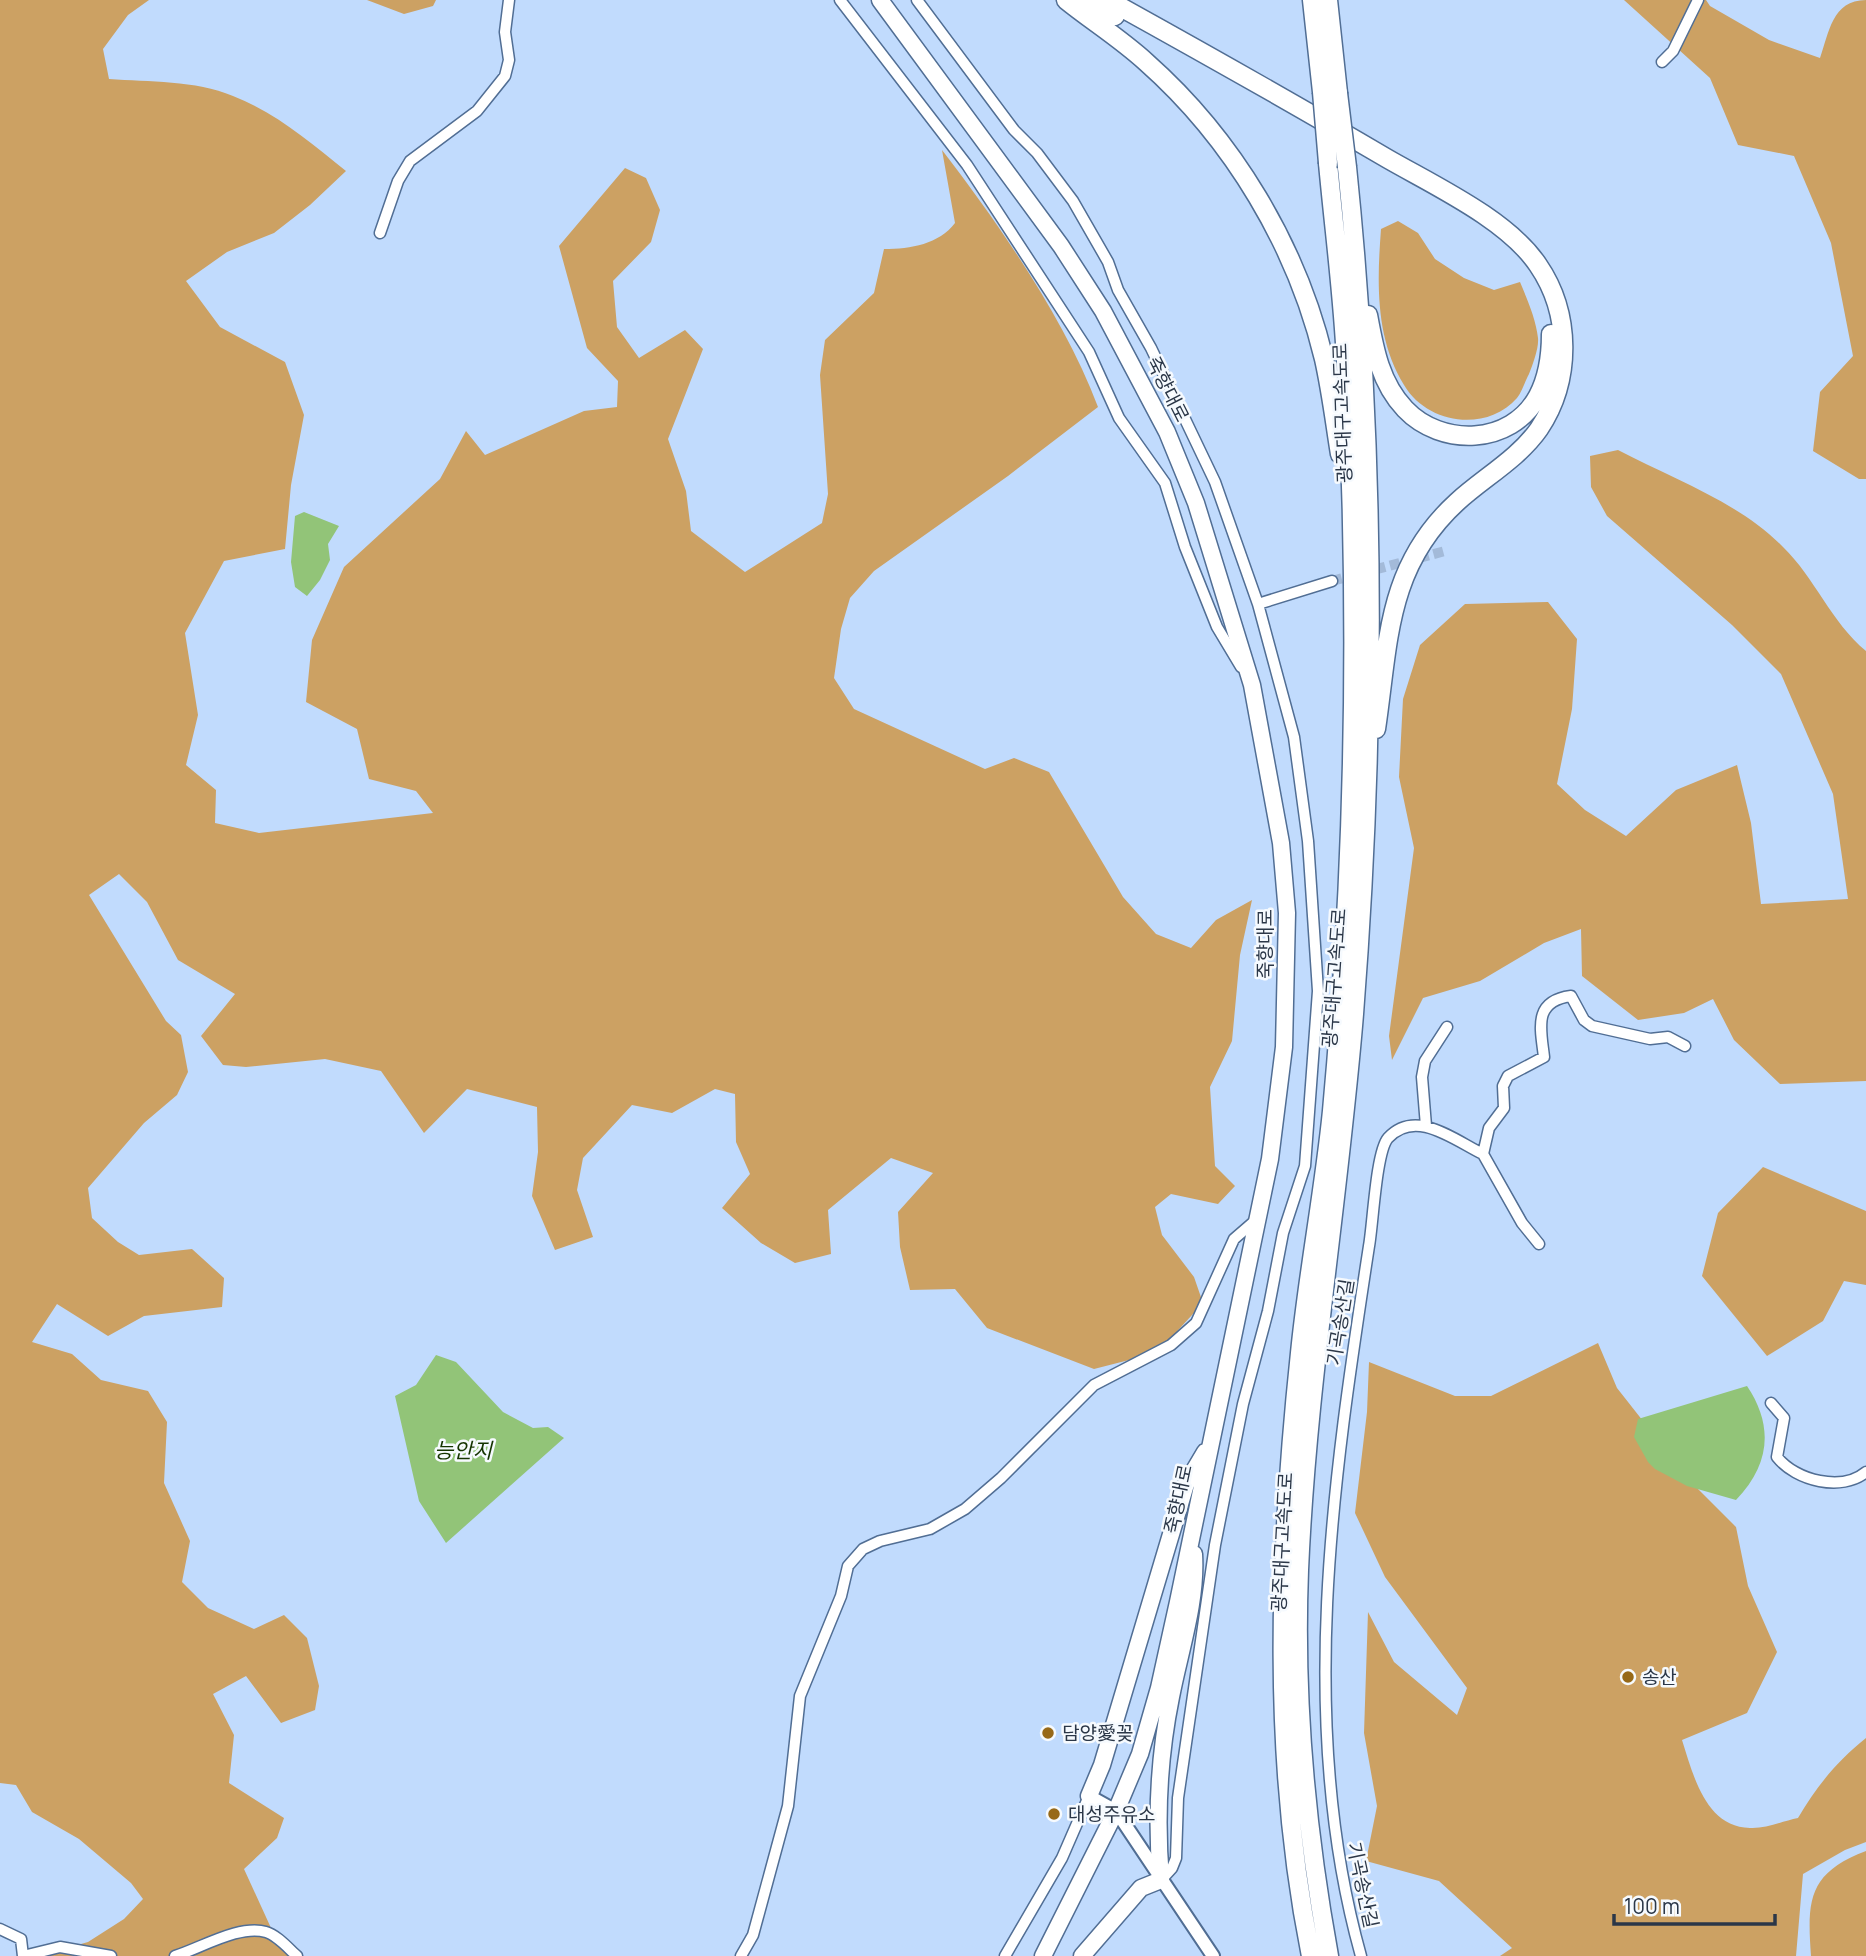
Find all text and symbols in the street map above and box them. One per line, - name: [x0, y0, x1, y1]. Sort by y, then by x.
- street label: 광주대구고속도로: [1327, 343, 1357, 483]
- street label: 죽향대로: [1141, 352, 1195, 426]
- street label: 광주대구고속도로: [1316, 907, 1352, 1049]
- street label: 죽향대로: [1252, 909, 1278, 979]
- street label: 기곡송산길: [1320, 1277, 1360, 1367]
- water label: 능안지: [434, 1436, 494, 1464]
- street label: 죽향대로: [1158, 1462, 1198, 1536]
- street label: 광주대구고속도로: [1265, 1471, 1299, 1613]
- place label: 송산: [1642, 1664, 1677, 1690]
- marker: 송산: [1620, 1669, 1636, 1685]
- place label: 담양愛꽂: [1062, 1720, 1133, 1746]
- marker: 담양愛꽂: [1040, 1725, 1056, 1741]
- place label: 대성주유소: [1068, 1801, 1155, 1827]
- marker: 대성주유소: [1046, 1806, 1062, 1822]
- street label: 기곡송산길: [1341, 1840, 1385, 1930]
- scale bar: [1614, 1882, 1775, 1926]
- text: 100 m: [1624, 1892, 1680, 1920]

